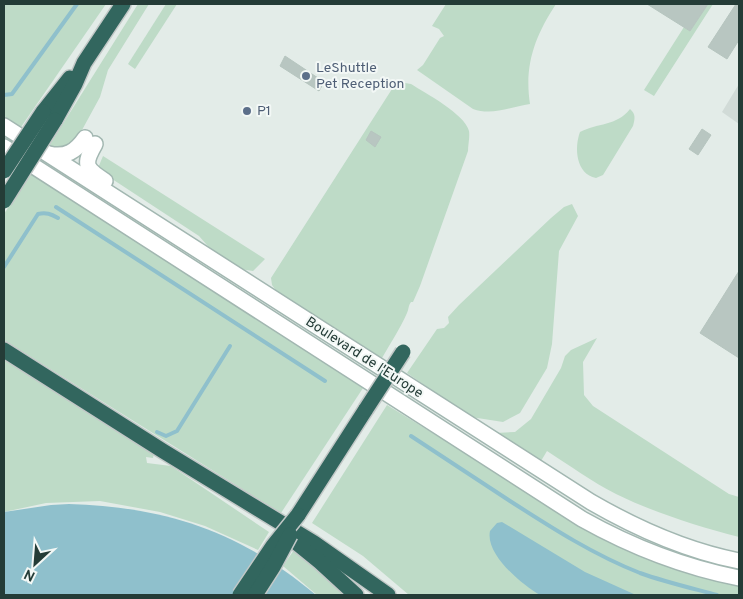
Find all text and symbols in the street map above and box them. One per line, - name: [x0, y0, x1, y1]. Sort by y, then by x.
- place label: LeShuttle Pet Reception: [316, 60, 404, 93]
- marker: LeShuttle Pet Reception: [300, 70, 312, 82]
- place label: P1: [257, 103, 271, 120]
- marker: P1: [241, 105, 253, 117]
- street label: Boulevard de l'Europe: [302, 314, 426, 402]
- north arrow: [10, 539, 60, 589]
- text: N: [22, 564, 38, 584]

